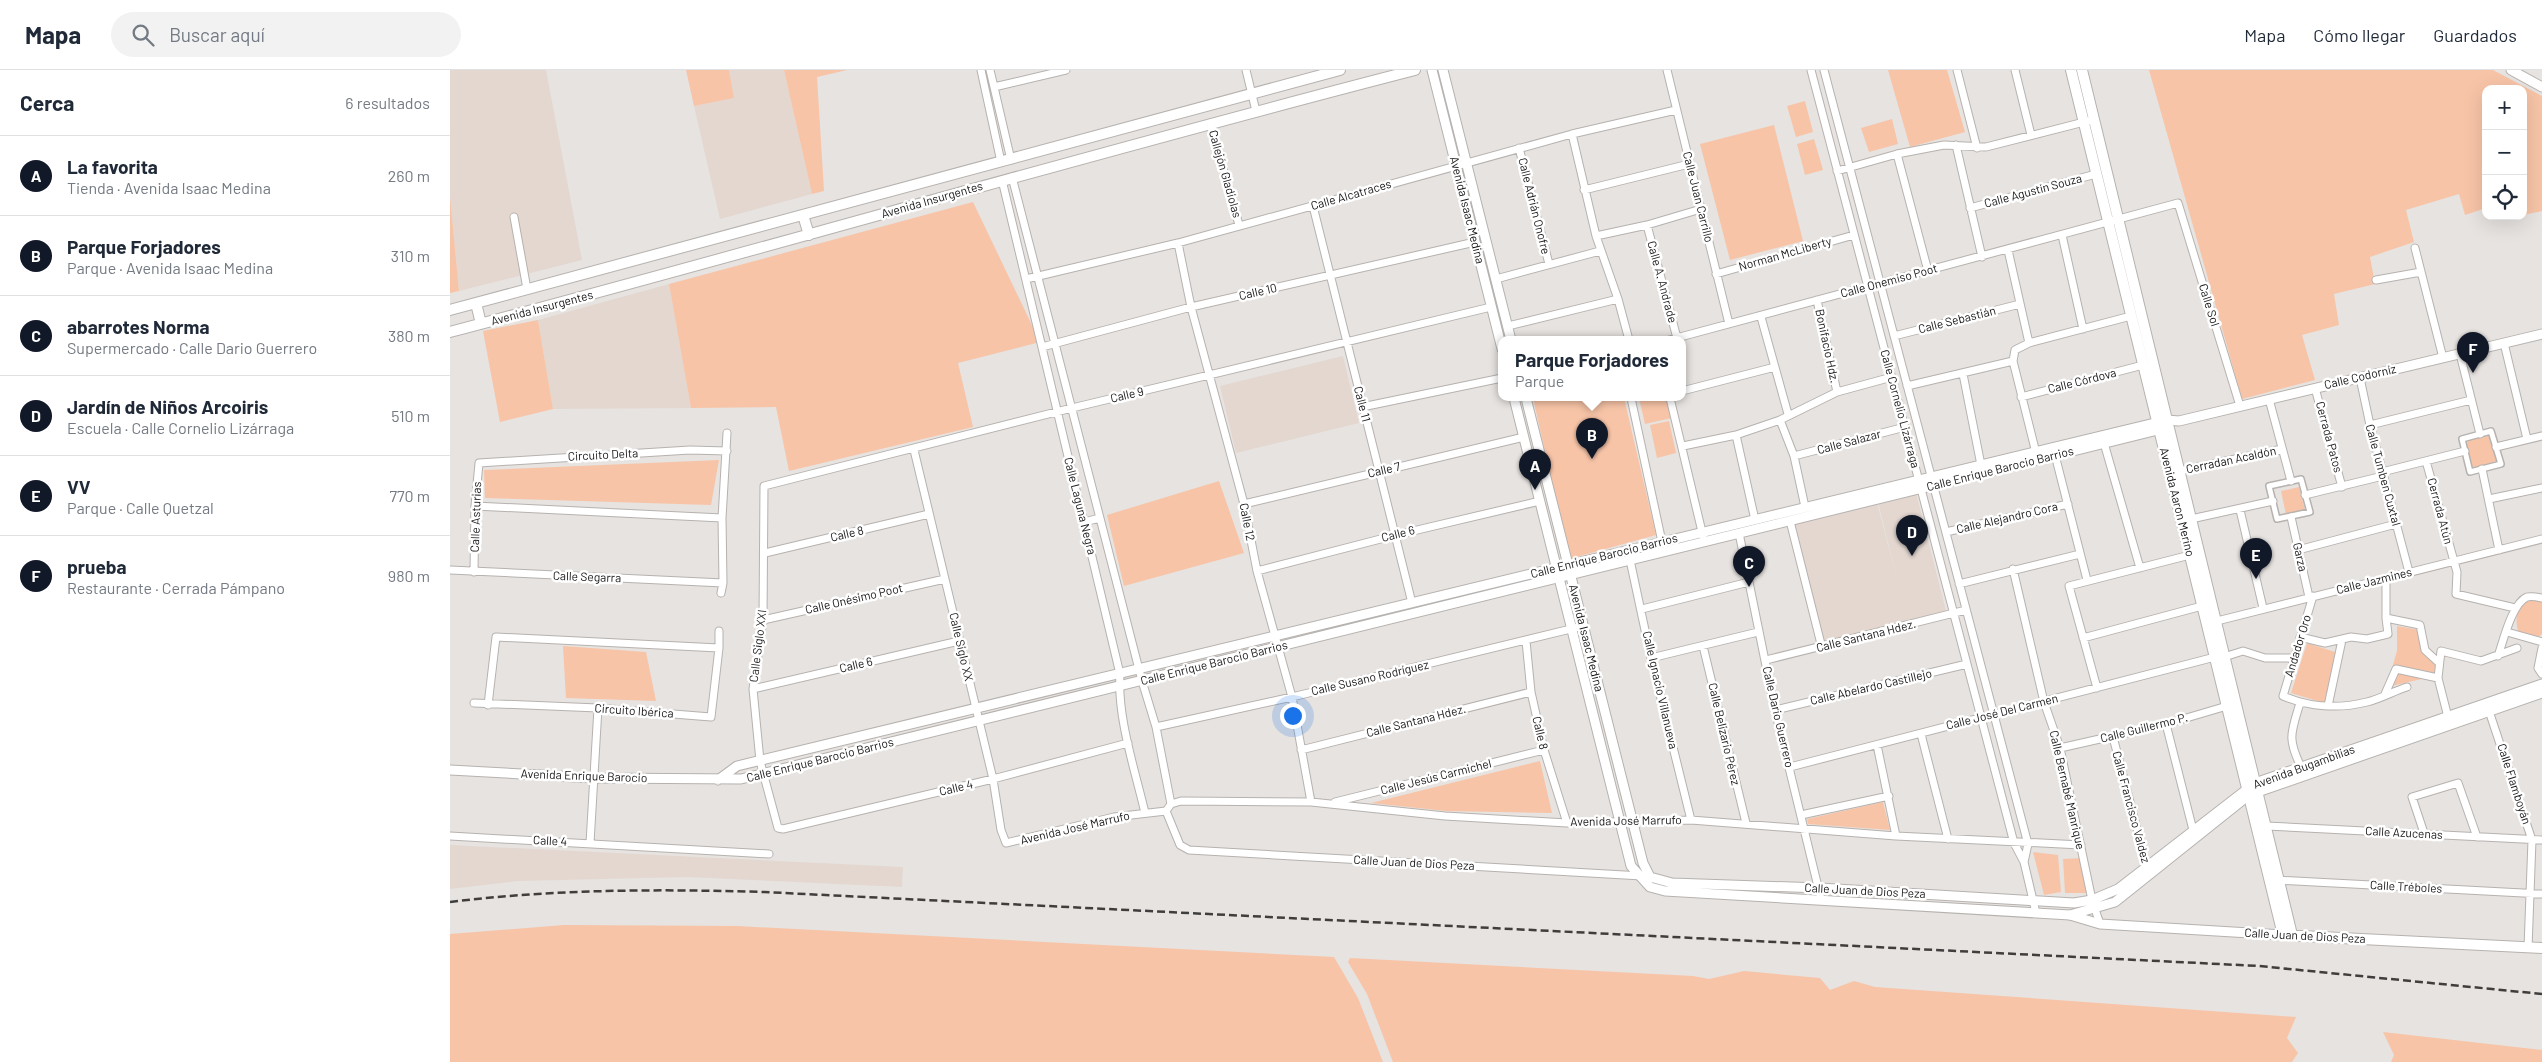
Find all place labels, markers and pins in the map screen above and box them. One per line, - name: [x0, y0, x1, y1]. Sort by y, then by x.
- pin: F: [2457, 332, 2489, 373]
- pin: B: [1576, 418, 1608, 459]
- pin: A: [1519, 449, 1551, 490]
- pin: D: [1896, 515, 1928, 556]
- pin: E: [2240, 538, 2272, 579]
- pin: C: [1733, 546, 1765, 587]

